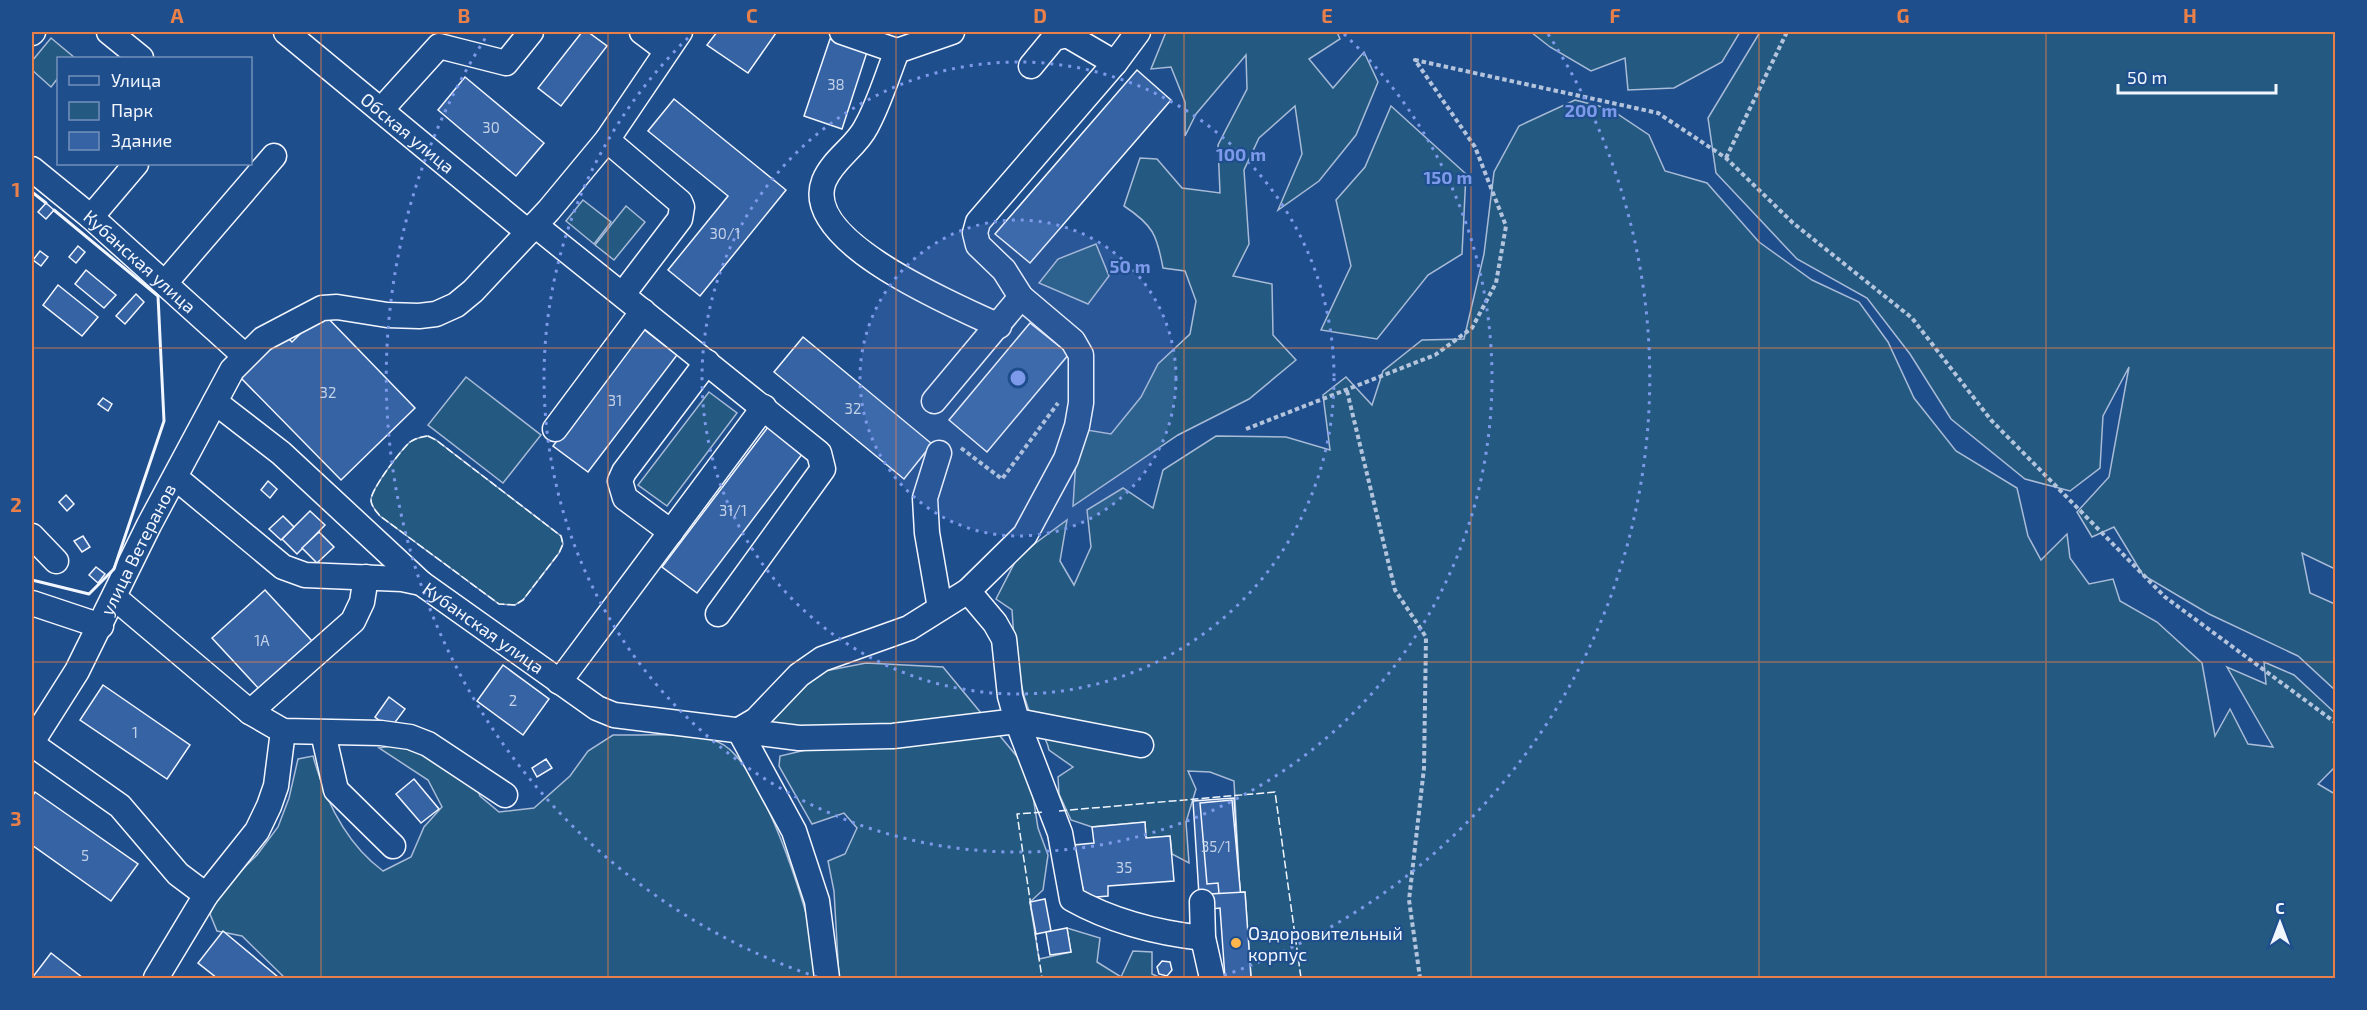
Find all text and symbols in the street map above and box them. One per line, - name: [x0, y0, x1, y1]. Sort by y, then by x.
- text: A: [170, 3, 184, 27]
- text: B: [458, 3, 470, 27]
- text: C: [746, 3, 758, 27]
- text: D: [1033, 3, 1047, 27]
- text: E: [1321, 3, 1333, 27]
- text: F: [1609, 3, 1621, 27]
- text: G: [1897, 3, 1909, 27]
- text: H: [2183, 3, 2197, 27]
- legend: [57, 57, 252, 165]
- scale bar: [2118, 57, 2276, 95]
- text: 50 m: [2127, 66, 2167, 88]
- text: Улица: [111, 69, 161, 91]
- house number: 38: [827, 75, 845, 93]
- street label: Обская улица: [356, 88, 459, 178]
- text: Парк: [111, 99, 153, 121]
- text: 200 m: [1565, 99, 1617, 121]
- house number: 30: [482, 118, 500, 136]
- text: Здание: [111, 129, 172, 151]
- text: 100 m: [1216, 143, 1266, 165]
- text: 150 m: [1424, 166, 1472, 188]
- text: 1: [12, 177, 20, 201]
- street label: Кубанская улица: [80, 205, 201, 317]
- house number: 30/1: [709, 224, 741, 242]
- text: 50 m: [1109, 255, 1151, 277]
- centre of rings: [1008, 368, 1028, 388]
- house number: 32: [320, 383, 336, 401]
- house number: 31: [608, 391, 622, 409]
- house number: 32: [845, 399, 861, 417]
- street label: улица Ветеранов: [95, 480, 180, 619]
- text: 2: [10, 492, 22, 516]
- house number: 31/1: [719, 501, 747, 519]
- street label: Кубанская улица: [419, 577, 549, 678]
- house number: 1А: [254, 631, 270, 649]
- house number: 2: [509, 691, 517, 709]
- house number: 1: [132, 723, 138, 741]
- text: 3: [10, 806, 22, 830]
- house number: 35/1: [1201, 837, 1231, 855]
- house number: 5: [81, 846, 89, 864]
- house number: 35: [1116, 858, 1132, 876]
- north arrow: [2250, 893, 2310, 953]
- text: С: [2275, 898, 2285, 917]
- place label: Оздоровительный корпус: [1248, 922, 1403, 965]
- marker: Оздоровительный корпус: [1229, 936, 1243, 950]

